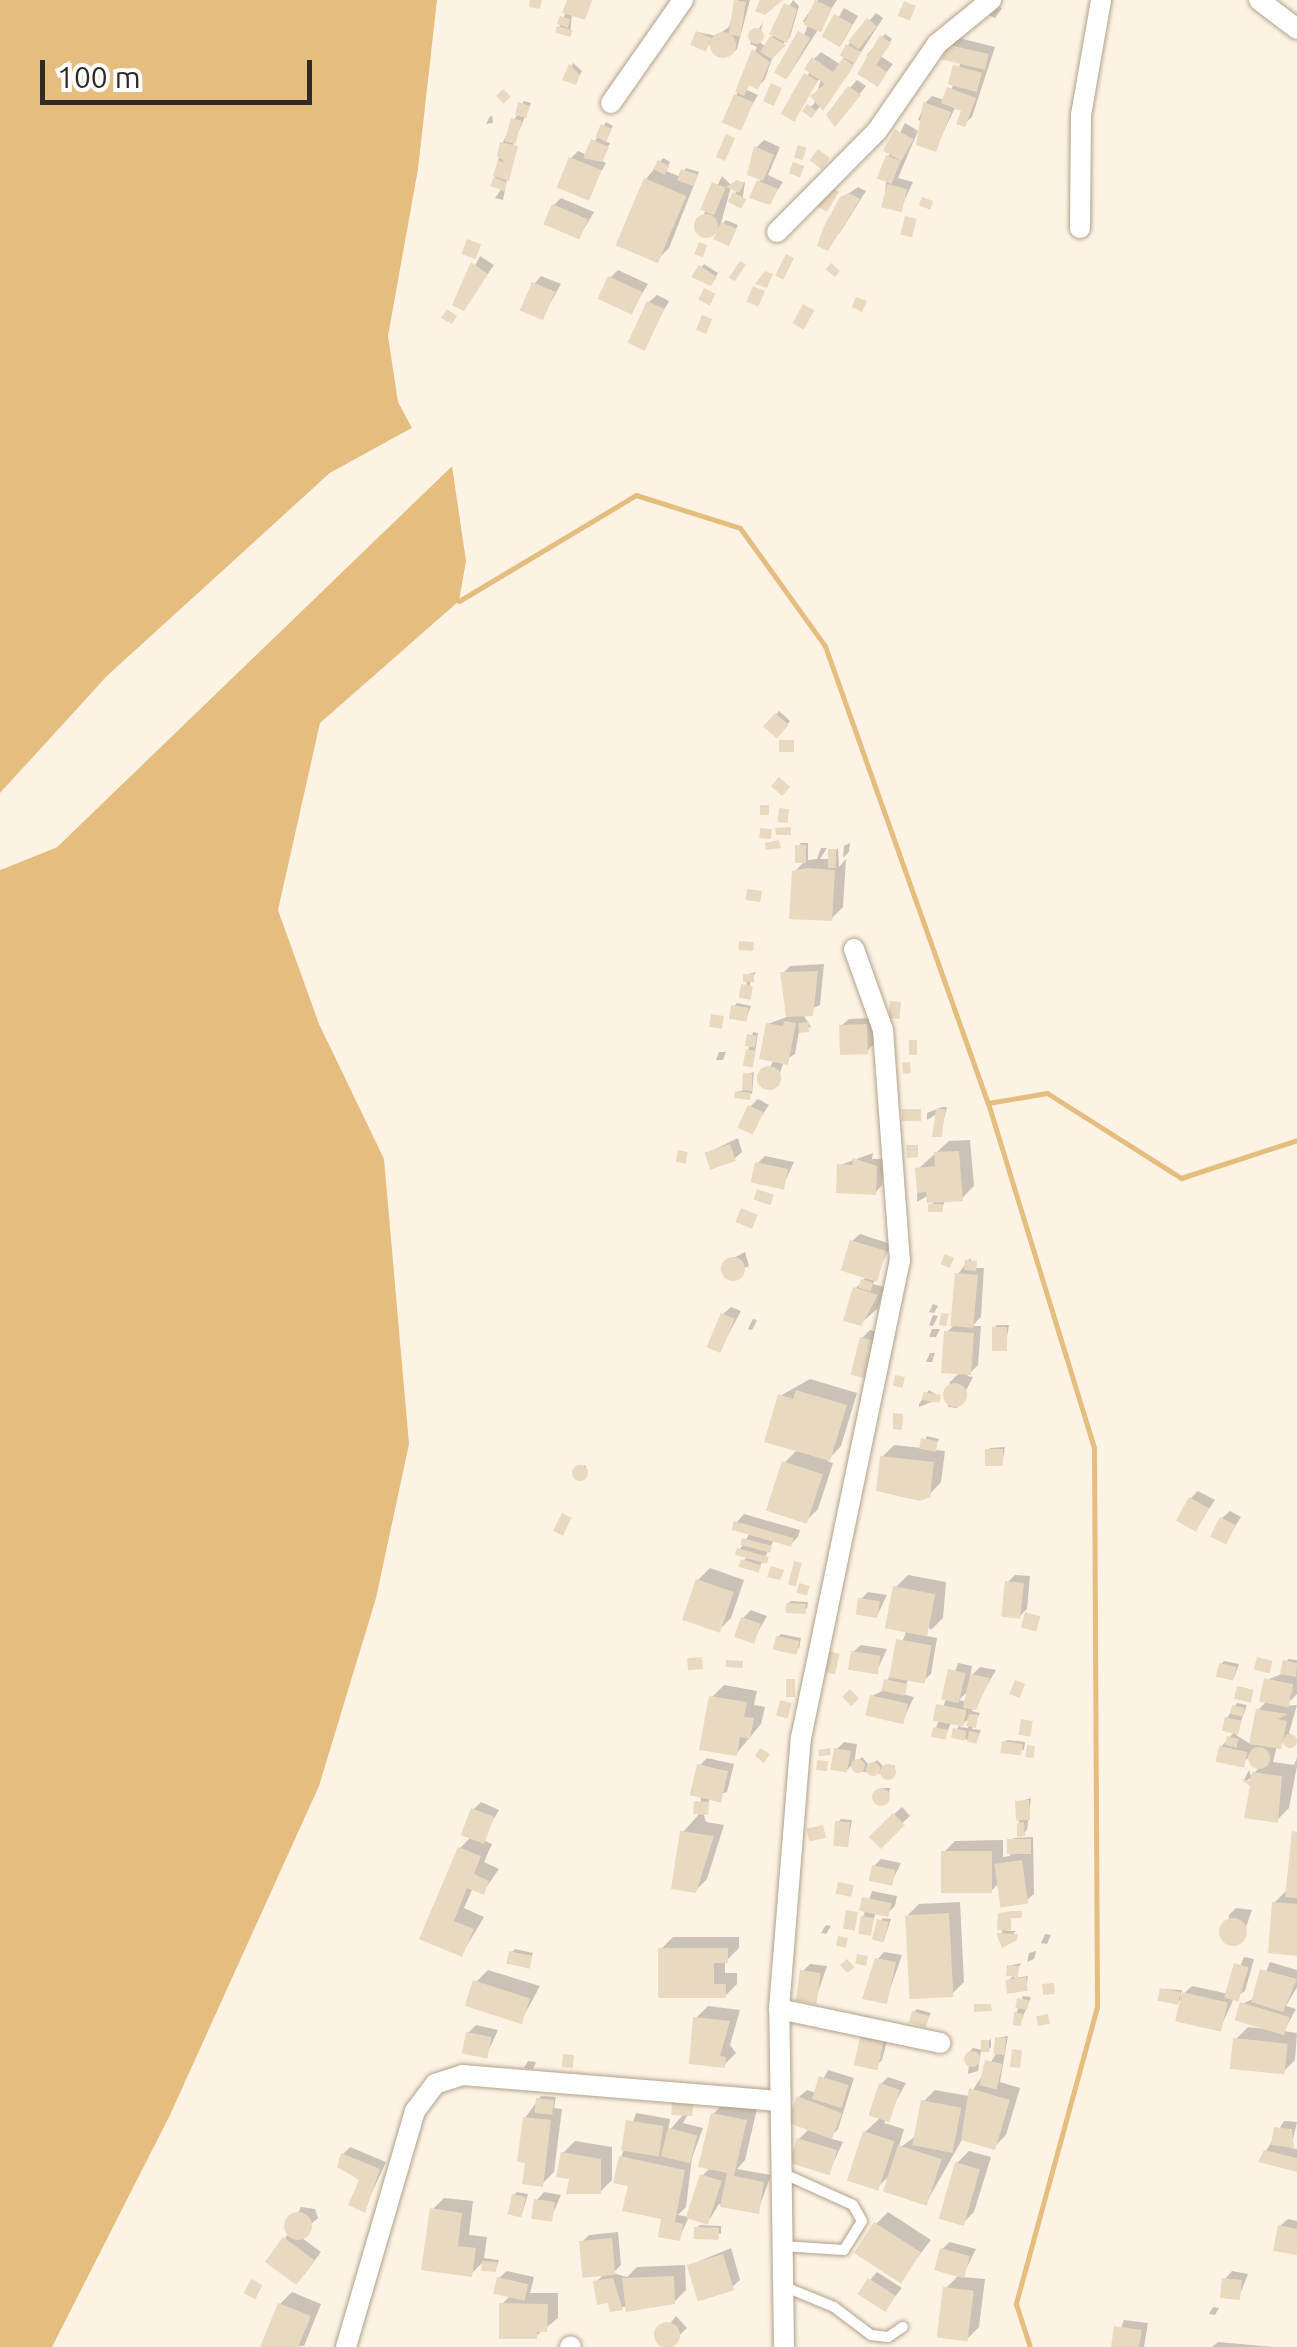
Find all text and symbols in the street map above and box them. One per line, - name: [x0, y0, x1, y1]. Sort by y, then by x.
- scale bar: [45, 40, 318, 102]
- text: 100 m: [57, 60, 141, 94]

